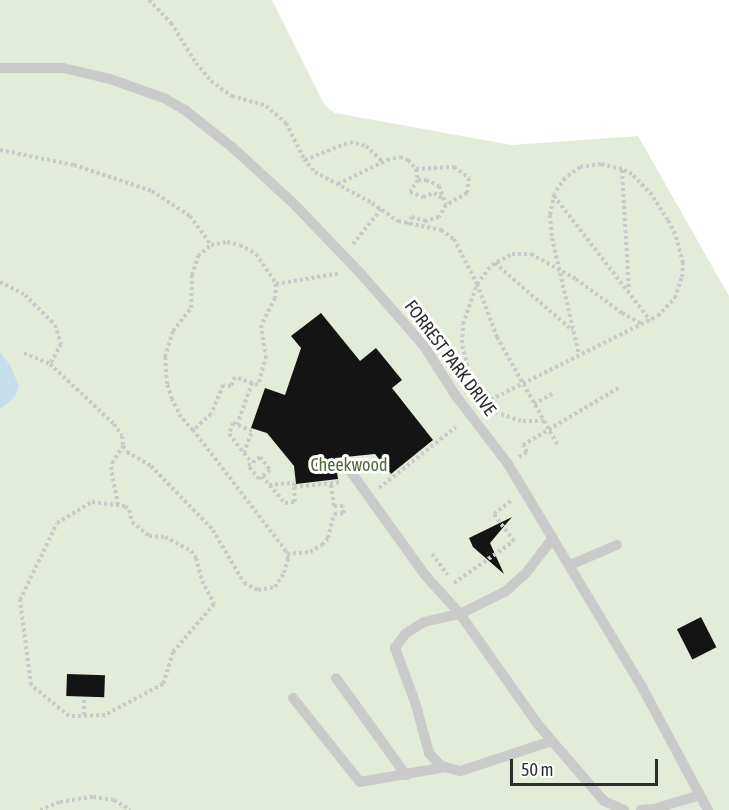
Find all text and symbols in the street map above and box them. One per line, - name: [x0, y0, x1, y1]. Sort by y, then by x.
- street label: FORREST PARK DRIVE: [400, 296, 500, 420]
- park label: Cheekwood: [310, 454, 388, 476]
- scale bar: [513, 747, 662, 785]
- text: 50 m: [521, 759, 553, 780]

